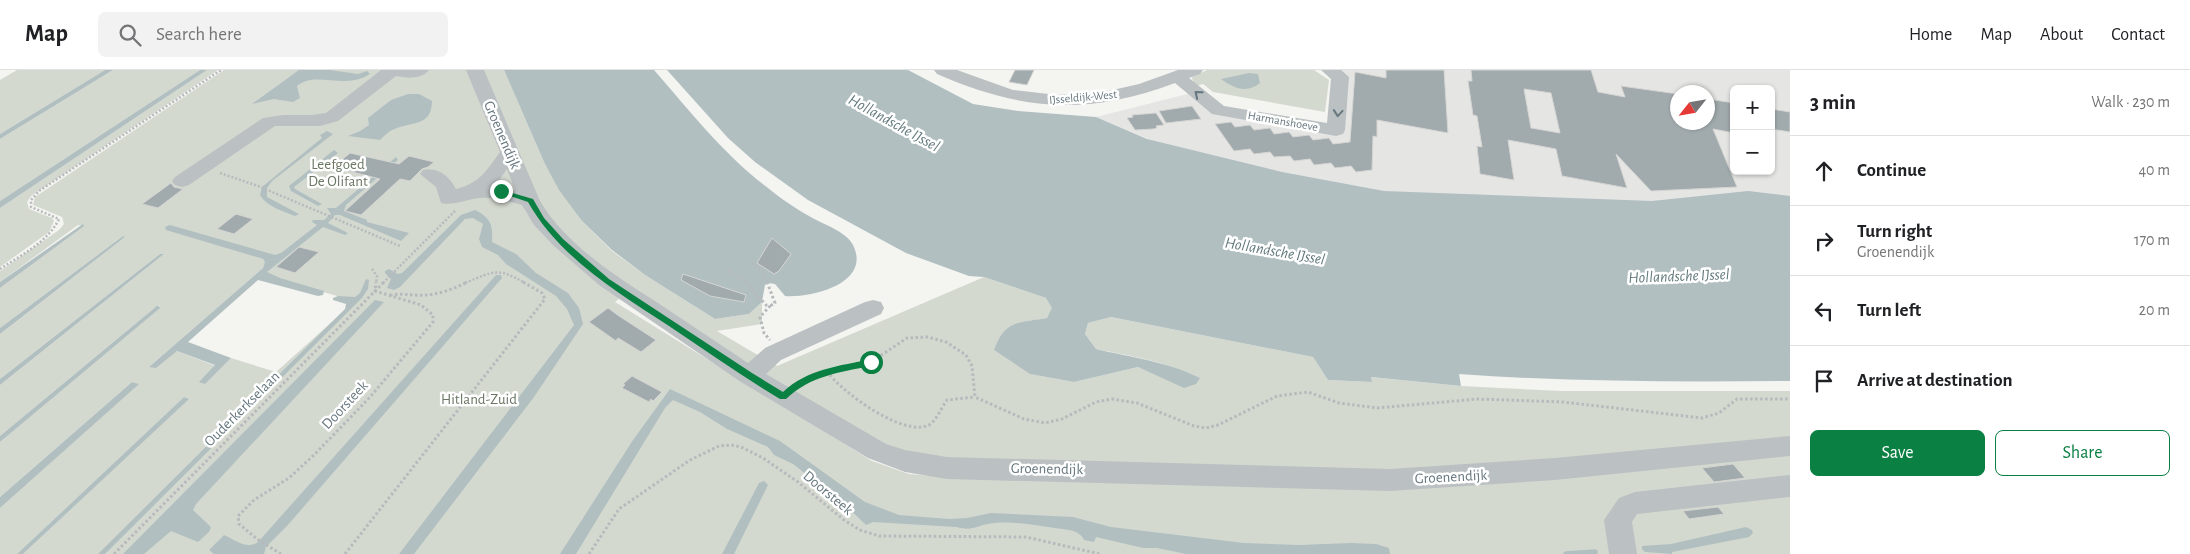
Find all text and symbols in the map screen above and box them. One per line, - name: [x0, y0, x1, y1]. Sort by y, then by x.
- search box: [98, 12, 448, 57]
- icon: search: [116, 21, 144, 49]
- text: Map: [25, 22, 68, 46]
- text: Search here: [156, 25, 242, 44]
- text: Home: [1909, 26, 1952, 44]
- text: Map: [1980, 26, 2012, 44]
- text: About: [2040, 26, 2083, 44]
- text: Contact: [2111, 26, 2165, 44]
- north arrow: [1670, 85, 1715, 130]
- map controls: [1730, 85, 1775, 175]
- button: +: [1730, 85, 1775, 130]
- street label: IJsseldijk-West: [1049, 88, 1118, 107]
- water label: Hollandsche IJssel: [846, 91, 942, 155]
- one-way arrow: [1195, 92, 1204, 100]
- text: 3 min: [1810, 92, 1856, 113]
- text: Walk · 230 m: [2091, 94, 2170, 110]
- street label: Groenendijk: [481, 99, 523, 171]
- street label: Harmanshoeve: [1247, 109, 1319, 133]
- one-way arrow: [1332, 109, 1343, 117]
- button: −: [1730, 130, 1775, 175]
- park label: Leefgoed De Olifant: [308, 157, 368, 189]
- icon: ahead: [1810, 157, 1838, 185]
- text: Continue: [1857, 161, 1926, 180]
- text: 40 m: [2138, 162, 2170, 178]
- route end: [490, 180, 513, 203]
- text: Turn right: [1857, 222, 1932, 241]
- icon: right: [1810, 227, 1838, 255]
- text: 170 m: [2134, 232, 2170, 248]
- water label: Hollandsche IJssel: [1224, 234, 1326, 268]
- text: Groenendijk: [1857, 244, 1934, 260]
- water label: Hollandsche IJssel: [1628, 266, 1730, 286]
- icon: left: [1810, 297, 1838, 325]
- text: Turn left: [1857, 301, 1921, 320]
- text: 20 m: [2139, 302, 2170, 318]
- route start: [860, 351, 883, 374]
- icon: arrive: [1810, 367, 1838, 395]
- street label: Ouderkerkselaan: [202, 369, 282, 449]
- text: Arrive at destination: [1857, 371, 2013, 390]
- street label: Doorsteek: [319, 378, 371, 432]
- park label: Hitland-Zuid: [441, 392, 517, 407]
- button: Save: [1810, 430, 1985, 476]
- button: Share: [1995, 430, 2170, 476]
- street label: Groenendijk: [1011, 461, 1083, 477]
- street label: Doorsteek: [800, 468, 856, 518]
- street label: Groenendijk: [1414, 468, 1488, 486]

